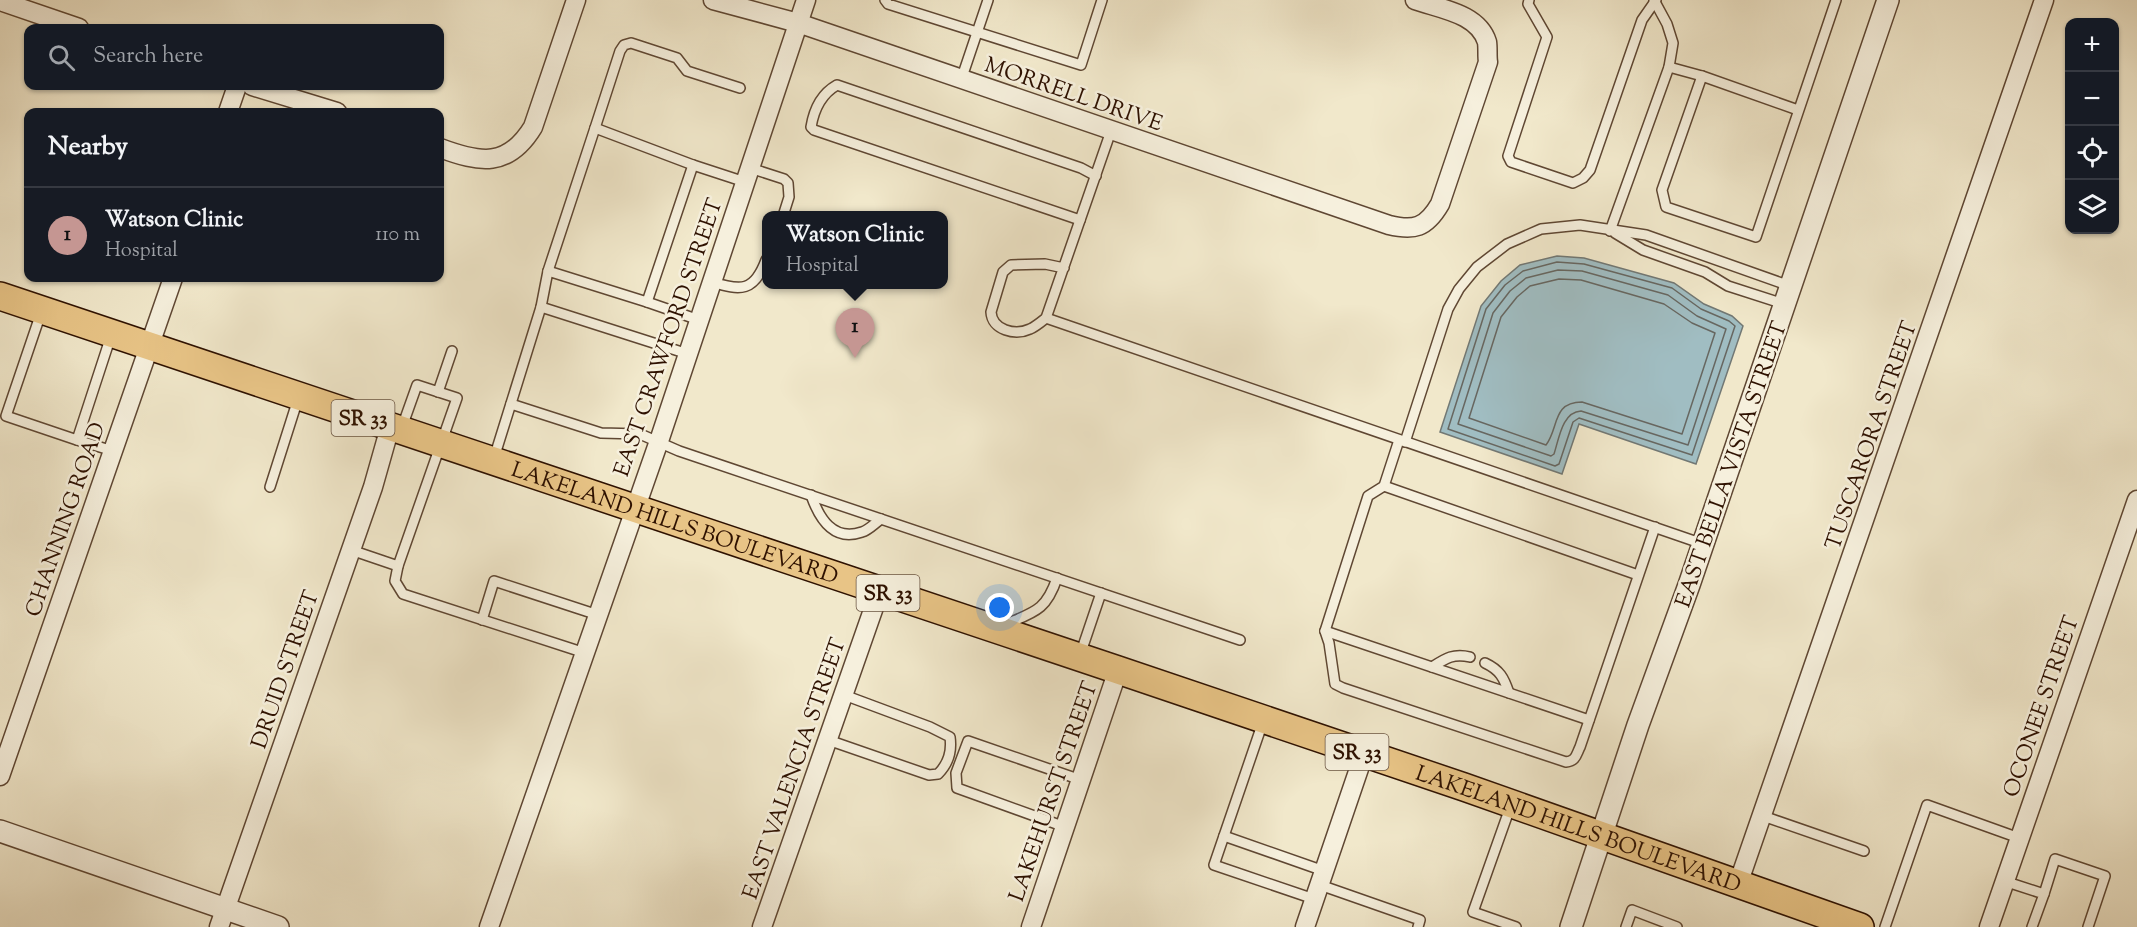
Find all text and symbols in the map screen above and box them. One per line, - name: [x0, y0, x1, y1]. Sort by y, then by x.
- map controls: [2065, 18, 2119, 234]
- button: +: [2065, 18, 2119, 72]
- search box: [24, 24, 444, 90]
- icon: search: [45, 41, 78, 74]
- text: Search here: [93, 41, 203, 73]
- street label: MORRELL DRIVE: [980, 50, 1166, 141]
- button: −: [2065, 72, 2119, 126]
- button: locate: [2065, 126, 2119, 180]
- text: Nearby: [48, 129, 128, 166]
- button: layers: [2065, 180, 2119, 234]
- street label: EAST CRAWFORD STREET: [607, 194, 733, 481]
- text: Watson Clinic: [105, 205, 243, 237]
- popup: [762, 211, 948, 289]
- text: Watson Clinic: [786, 220, 924, 252]
- text: 1: [64, 221, 71, 250]
- text: 110 m: [375, 221, 420, 250]
- text: Hospital: [105, 237, 178, 266]
- text: Hospital: [786, 252, 859, 281]
- pin: 1: [836, 308, 874, 358]
- street label: EAST BELLA VISTA STREET: [1669, 317, 1797, 612]
- street label: TUSCARORA STREET: [1819, 317, 1927, 555]
- road number: SR 33: [332, 400, 394, 436]
- street label: CHANNING ROAD: [19, 418, 115, 622]
- street label: LAKELAND HILLS BOULEVARD: [506, 455, 842, 594]
- road number: SR 33: [856, 575, 920, 611]
- street label: DRUID STREET: [245, 586, 329, 753]
- your location: [985, 593, 1014, 622]
- street label: OCONEE STREET: [1997, 611, 2089, 802]
- street label: EAST VALENCIA STREET: [736, 633, 856, 904]
- street label: LAKEHURST STREET: [1002, 677, 1108, 906]
- road number: SR 33: [1326, 734, 1388, 770]
- street label: LAKELAND HILLS BOULEVARD: [1411, 759, 1745, 903]

